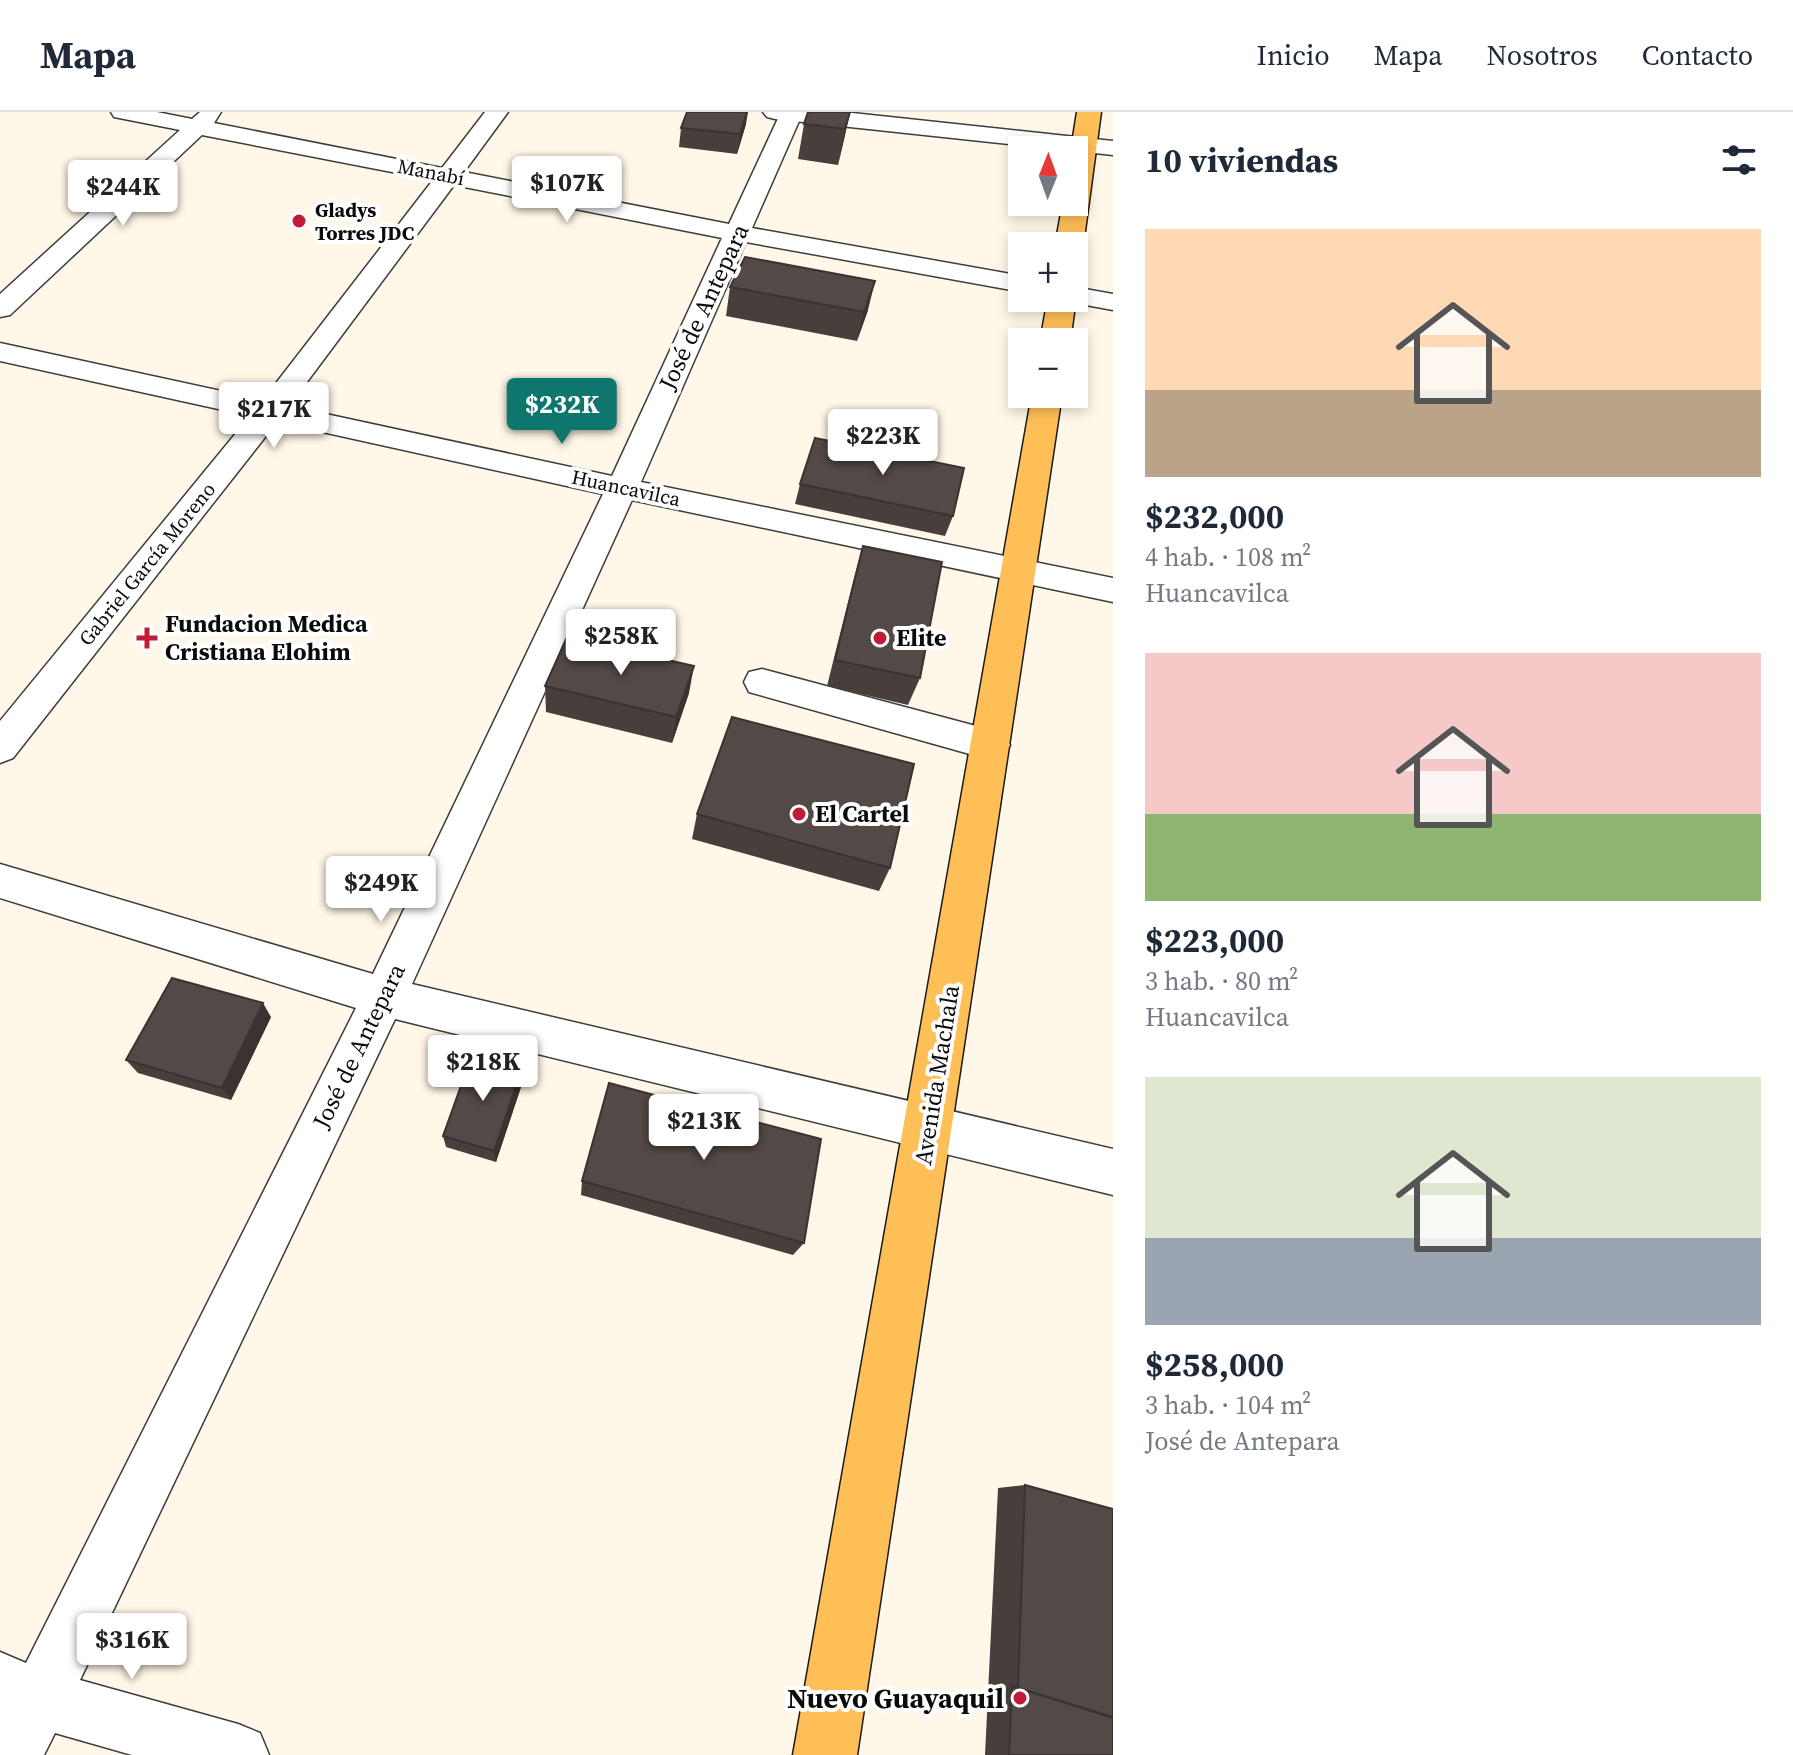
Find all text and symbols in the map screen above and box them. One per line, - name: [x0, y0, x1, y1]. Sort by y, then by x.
- text: Mapa: [40, 29, 136, 81]
- text: Inicio: [1257, 36, 1330, 74]
- text: Mapa: [1374, 36, 1443, 74]
- text: Nosotros: [1487, 36, 1598, 74]
- text: Contacto: [1642, 36, 1753, 74]
- north arrow: [1008, 136, 1088, 216]
- map controls: [1008, 136, 1088, 408]
- text: 10 viviendas: [1145, 137, 1338, 183]
- icon: filters: [1717, 138, 1761, 182]
- street label: Manabí: [395, 152, 467, 192]
- pin: $107K: [511, 156, 623, 224]
- pin: $244K: [67, 160, 179, 228]
- text: $107K: [530, 164, 604, 200]
- text: $244K: [86, 168, 160, 204]
- place label: Gladys Torres JDC: [315, 196, 414, 247]
- marker: Gladys Torres JDC: [290, 212, 308, 230]
- street label: José de Antepara: [650, 218, 757, 396]
- button: +: [1008, 232, 1088, 312]
- icon: home: [1381, 281, 1525, 425]
- button: −: [1008, 328, 1088, 408]
- pin: $232K: [506, 378, 618, 446]
- pin: $217K: [218, 382, 330, 450]
- text: $232K: [525, 386, 599, 422]
- text: $217K: [237, 390, 311, 426]
- pin: $223K: [827, 409, 939, 477]
- text: $223K: [846, 417, 920, 453]
- street label: Huancavilca: [569, 463, 684, 513]
- street label: Gabriel García Moreno: [72, 476, 222, 652]
- text: $232,000: [1145, 493, 1284, 539]
- text: 4 hab. · 108 m²: [1145, 539, 1311, 575]
- text: Huancavilca: [1145, 575, 1289, 611]
- place label: Fundacion Medica Cristiana Elohim: [165, 607, 368, 668]
- pin: $258K: [565, 609, 677, 677]
- text: $258K: [584, 617, 658, 653]
- place label: Elite: [896, 621, 947, 654]
- marker: Fundacion Medica Cristiana Elohim: [136, 627, 158, 649]
- marker: Elite: [871, 629, 889, 647]
- icon: home: [1381, 705, 1525, 849]
- place label: El Cartel: [815, 797, 910, 830]
- marker: El Cartel: [790, 805, 808, 823]
- pin: $249K: [325, 856, 437, 924]
- text: $249K: [344, 864, 418, 900]
- text: $223,000: [1145, 917, 1284, 963]
- street label: José de Antepara: [304, 957, 413, 1135]
- text: 3 hab. · 80 m²: [1145, 963, 1298, 999]
- street label: Avenida Machala: [906, 982, 967, 1167]
- text: Huancavilca: [1145, 999, 1289, 1035]
- pin: $218K: [427, 1035, 539, 1103]
- text: $218K: [446, 1043, 520, 1079]
- pin: $213K: [648, 1094, 760, 1162]
- text: $213K: [667, 1102, 741, 1138]
- icon: home: [1381, 1129, 1525, 1273]
- text: $258,000: [1145, 1341, 1284, 1387]
- text: 3 hab. · 104 m²: [1145, 1387, 1311, 1423]
- text: José de Antepara: [1145, 1423, 1340, 1459]
- pin: $316K: [76, 1613, 188, 1681]
- text: $316K: [95, 1621, 169, 1657]
- place label: Nuevo Guayaquil: [787, 1679, 1004, 1717]
- marker: Nuevo Guayaquil: [1011, 1689, 1029, 1707]

